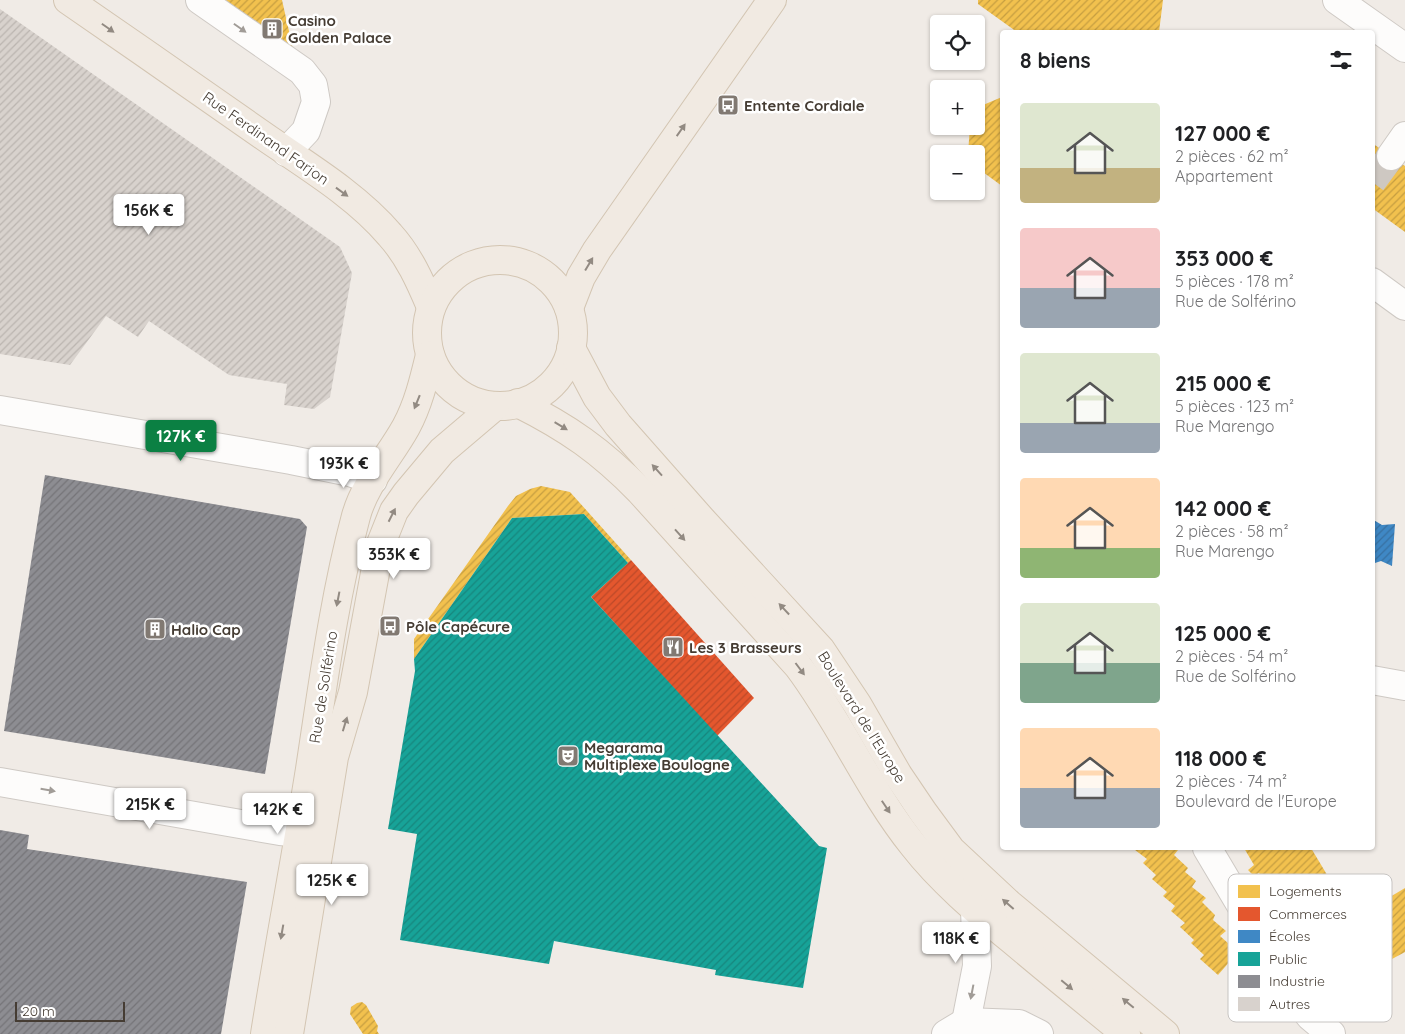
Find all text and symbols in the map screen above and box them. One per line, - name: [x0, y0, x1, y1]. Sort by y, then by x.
- place label: Casino Golden Palace: [288, 11, 392, 47]
- map controls: [930, 15, 985, 200]
- button: locate: [930, 15, 985, 70]
- building icon: Casino Golden Palace: [260, 17, 284, 41]
- one-way arrow: [101, 23, 115, 33]
- one-way arrow: [233, 23, 247, 33]
- icon: filters: [1327, 46, 1355, 74]
- text: 8 biens: [1020, 47, 1091, 73]
- button: +: [930, 80, 985, 135]
- street label: Rue Ferdinand Farjon: [199, 87, 333, 189]
- bus stop icon: Entente Cordiale: [716, 93, 740, 117]
- place label: Entente Cordiale: [744, 96, 865, 115]
- text: 127 000 €: [1175, 120, 1270, 146]
- icon: home: [1060, 123, 1120, 183]
- one-way arrow: [676, 124, 686, 137]
- button: −: [930, 145, 985, 200]
- text: 2 pièces · 62 m²: [1175, 146, 1289, 166]
- text: Appartement: [1175, 166, 1273, 186]
- one-way arrow: [335, 187, 349, 197]
- pin: 156K €: [108, 194, 190, 236]
- text: 156K €: [124, 200, 174, 220]
- text: 353 000 €: [1175, 245, 1273, 271]
- icon: home: [1060, 248, 1120, 308]
- one-way arrow: [584, 258, 593, 271]
- text: 5 pièces · 178 m²: [1175, 271, 1294, 291]
- text: Rue de Solférino: [1175, 291, 1296, 311]
- text: 215 000 €: [1175, 370, 1271, 396]
- icon: home: [1060, 373, 1120, 433]
- one-way arrow: [412, 395, 420, 409]
- text: 5 pièces · 123 m²: [1175, 396, 1294, 416]
- text: Rue Marengo: [1175, 416, 1274, 436]
- pin: 127K €: [140, 420, 222, 462]
- one-way arrow: [555, 421, 568, 430]
- text: 127K €: [156, 426, 206, 446]
- pin: 193K €: [303, 446, 385, 489]
- text: 193K €: [320, 453, 368, 473]
- one-way arrow: [651, 464, 663, 476]
- text: 142 000 €: [1175, 495, 1271, 521]
- icon: home: [1060, 498, 1120, 558]
- one-way arrow: [388, 508, 396, 523]
- text: 2 pièces · 58 m²: [1175, 521, 1288, 541]
- one-way arrow: [674, 529, 686, 541]
- pin: 353K €: [353, 538, 435, 580]
- text: Rue Marengo: [1175, 541, 1274, 561]
- text: 353K €: [368, 544, 420, 564]
- one-way arrow: [334, 592, 342, 608]
- one-way arrow: [778, 604, 790, 616]
- bus stop icon: Pôle Capécure: [378, 614, 402, 638]
- building icon: Halio Cap: [143, 617, 167, 641]
- place label: Pôle Capécure: [406, 617, 510, 636]
- place label: Halio Cap: [171, 620, 241, 639]
- text: 125 000 €: [1175, 620, 1271, 646]
- icon: home: [1060, 623, 1120, 683]
- street label: Rue de Solférino: [305, 629, 341, 745]
- restaurant icon: Les 3 Brasseurs: [661, 635, 685, 659]
- place label: Les 3 Brasseurs: [689, 638, 801, 657]
- text: 2 pièces · 54 m²: [1175, 646, 1288, 666]
- street label: Boulevard de l'Europe: [814, 648, 910, 786]
- one-way arrow: [795, 662, 806, 675]
- text: Rue de Solférino: [1175, 666, 1296, 686]
- one-way arrow: [341, 716, 349, 731]
- place label: Megarama Multiplexe Boulogne: [584, 738, 730, 774]
- theatre icon: Megarama Multiplexe Boulogne: [556, 744, 580, 768]
- text: 118 000 €: [1175, 745, 1266, 771]
- icon: home: [1060, 748, 1120, 808]
- text: 2 pièces · 74 m²: [1175, 771, 1287, 791]
- one-way arrow: [40, 787, 56, 795]
- pin: 215K €: [109, 788, 191, 830]
- text: Boulevard de l'Europe: [1175, 791, 1337, 811]
- pin: 142K €: [237, 792, 319, 835]
- text: 215K €: [125, 794, 175, 814]
- text: 142K €: [253, 799, 303, 819]
- one-way arrow: [882, 800, 891, 814]
- pin: 125K €: [291, 864, 373, 906]
- text: 125K €: [307, 870, 357, 890]
- legend: [1228, 874, 1392, 1022]
- text: Logements: [1269, 882, 1342, 900]
- one-way arrow: [1003, 898, 1015, 910]
- text: Commerces: [1269, 905, 1347, 923]
- pin: 118K €: [915, 922, 997, 964]
- one-way arrow: [278, 925, 286, 940]
- text: Écoles: [1269, 927, 1310, 945]
- text: 118K €: [933, 928, 979, 948]
- text: Public: [1269, 950, 1307, 968]
- text: Industrie: [1269, 972, 1325, 990]
- one-way arrow: [1060, 980, 1073, 991]
- one-way arrow: [968, 985, 976, 1001]
- text: Autres: [1269, 995, 1310, 1013]
- one-way arrow: [1122, 997, 1134, 1009]
- scale bar: [15, 999, 125, 1022]
- text: 20 m: [22, 1002, 55, 1020]

